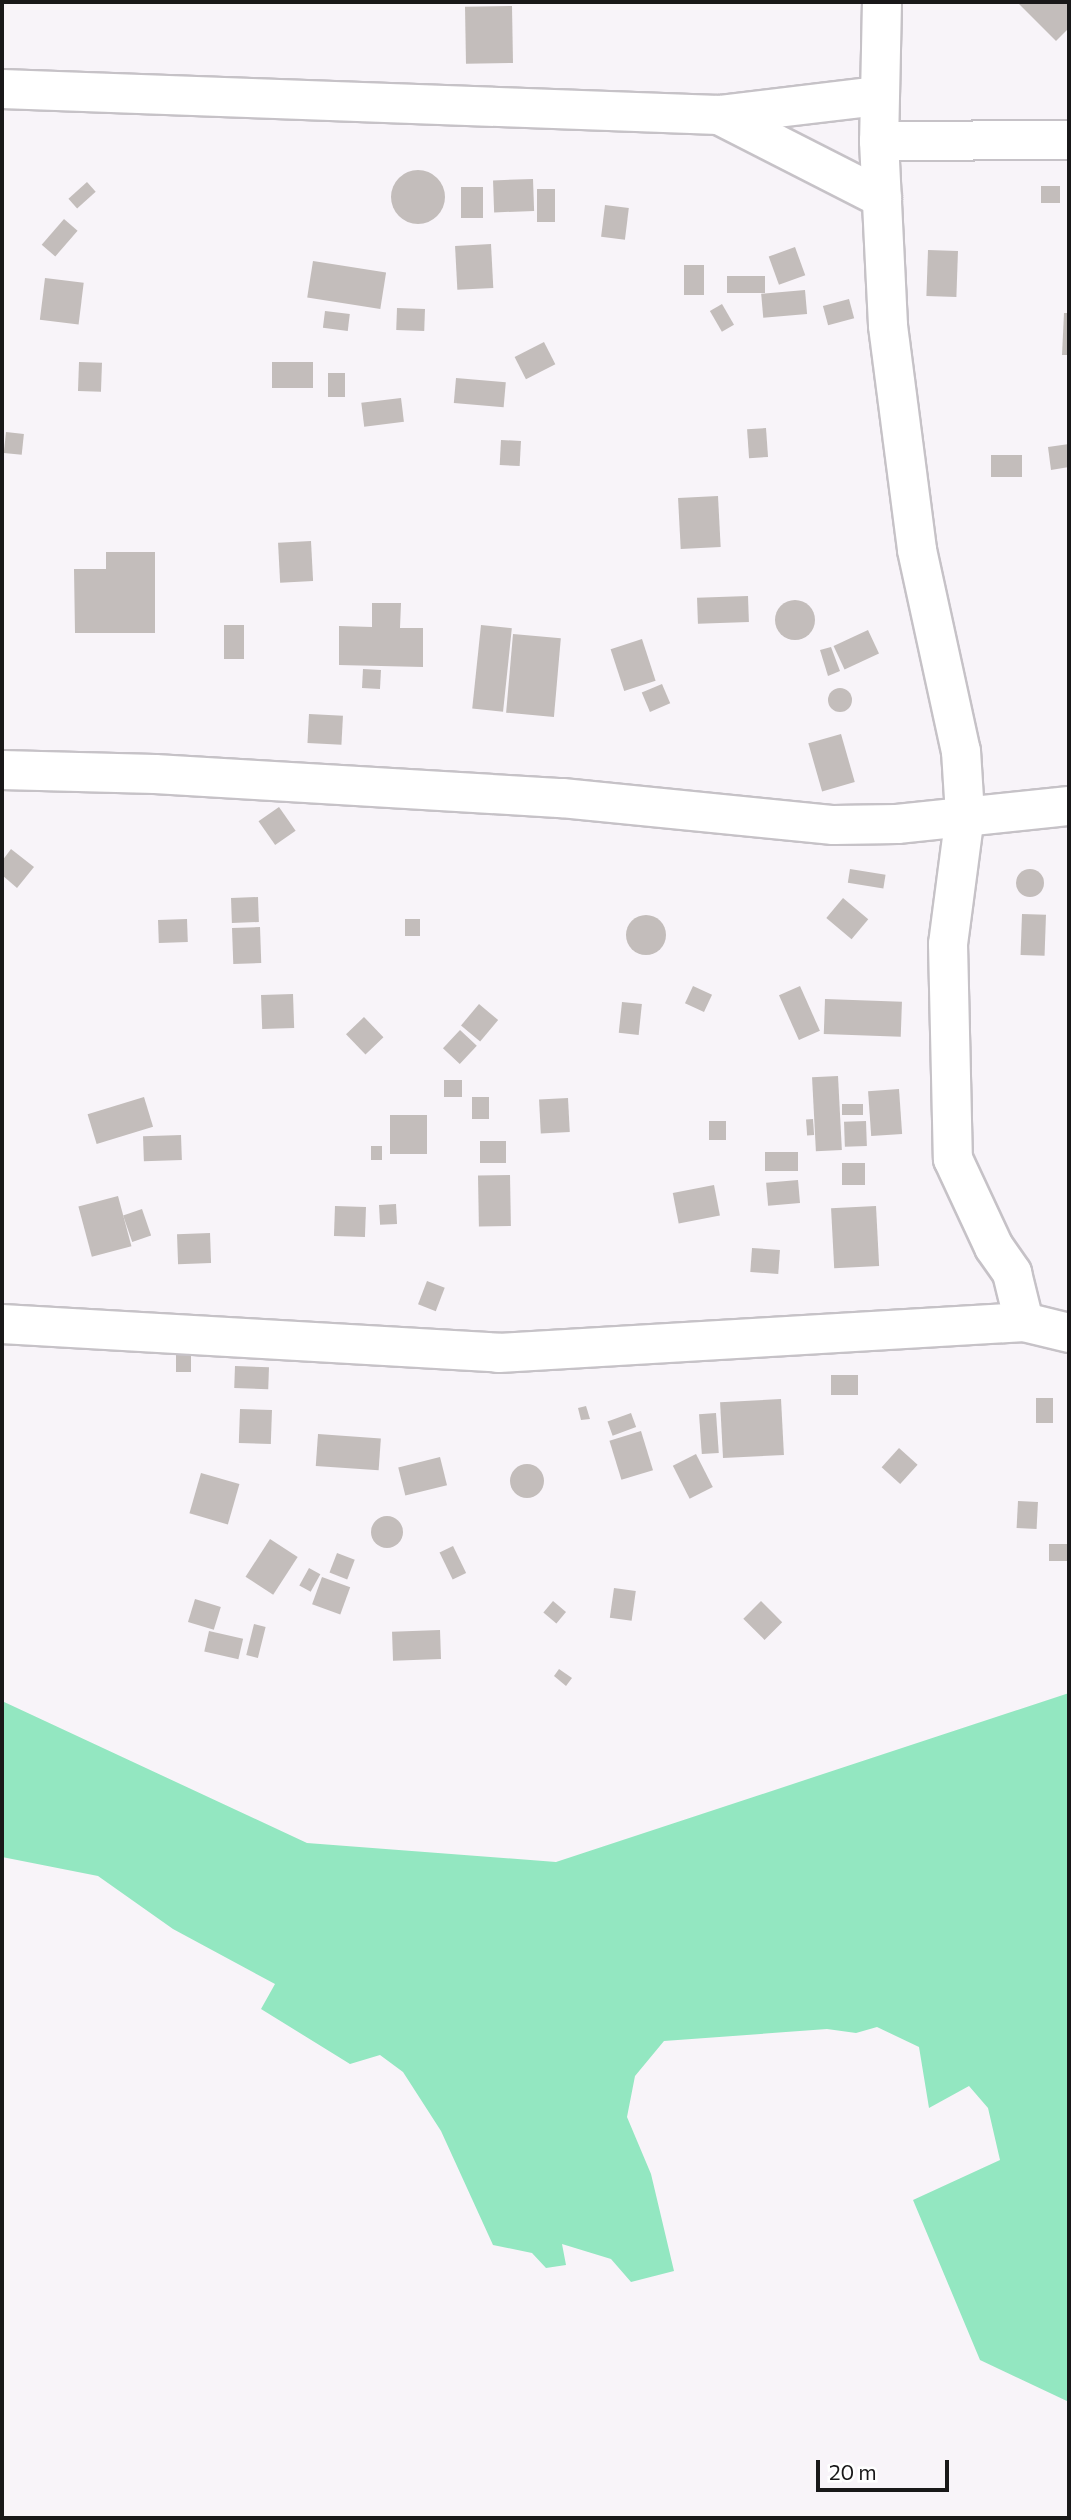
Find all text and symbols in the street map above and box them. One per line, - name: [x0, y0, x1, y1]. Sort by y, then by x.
- scale bar: [819, 2446, 952, 2490]
- text: 20 m: [829, 2459, 877, 2484]

